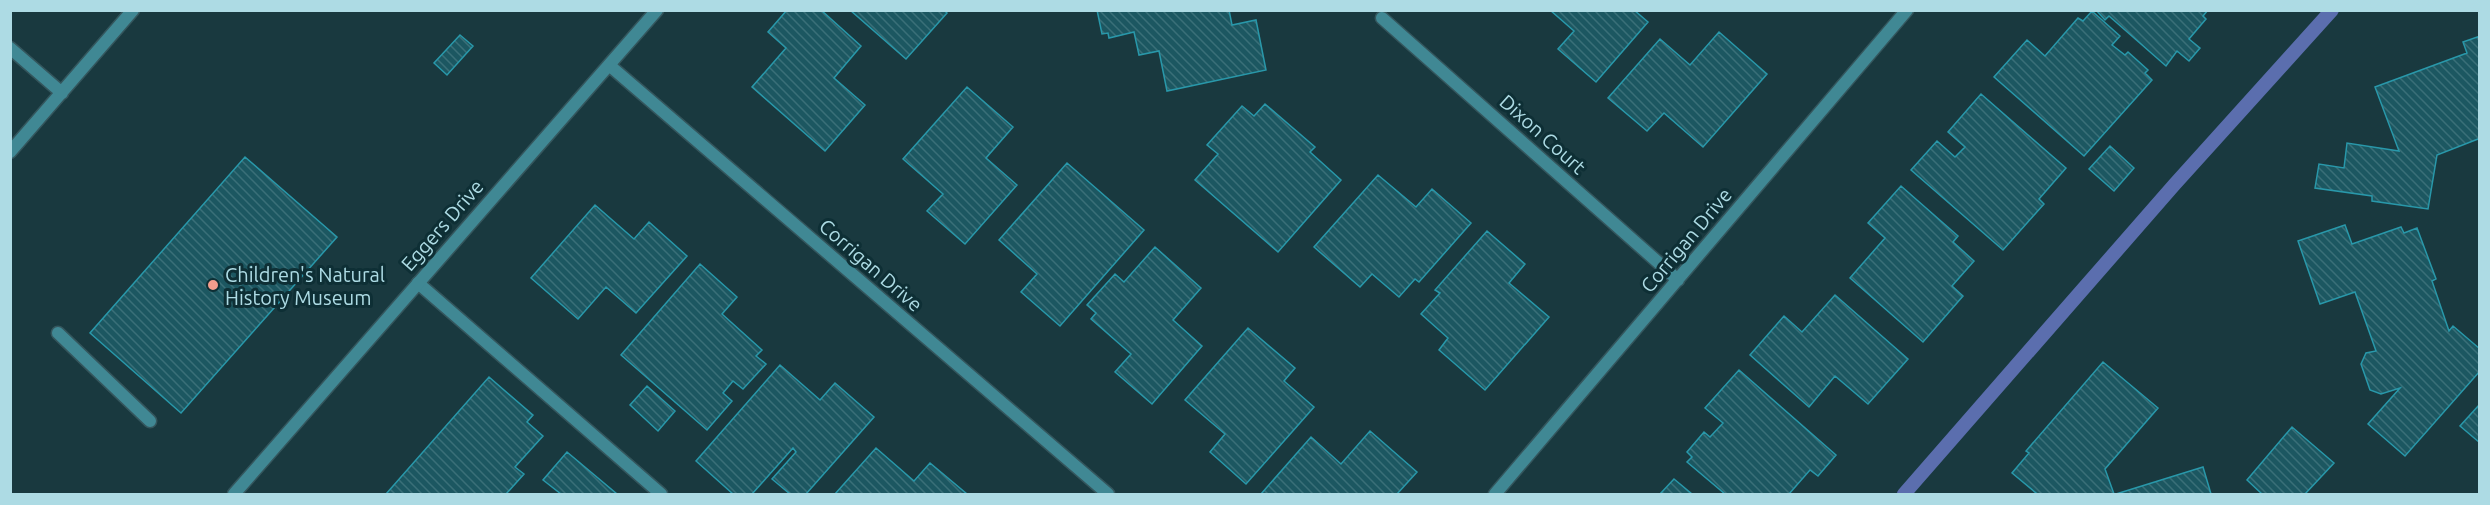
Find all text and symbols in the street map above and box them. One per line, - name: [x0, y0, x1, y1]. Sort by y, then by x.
- street label: Dixon Court: [1495, 90, 1591, 179]
- street label: Eggers Drive: [396, 175, 488, 275]
- street label: Corrigan Drive: [1636, 183, 1736, 297]
- street label: Corrigan Drive: [815, 214, 927, 316]
- place label: Children's Natural History Museum: [225, 263, 385, 309]
- marker: Children's Natural History Museum: [206, 278, 220, 292]

